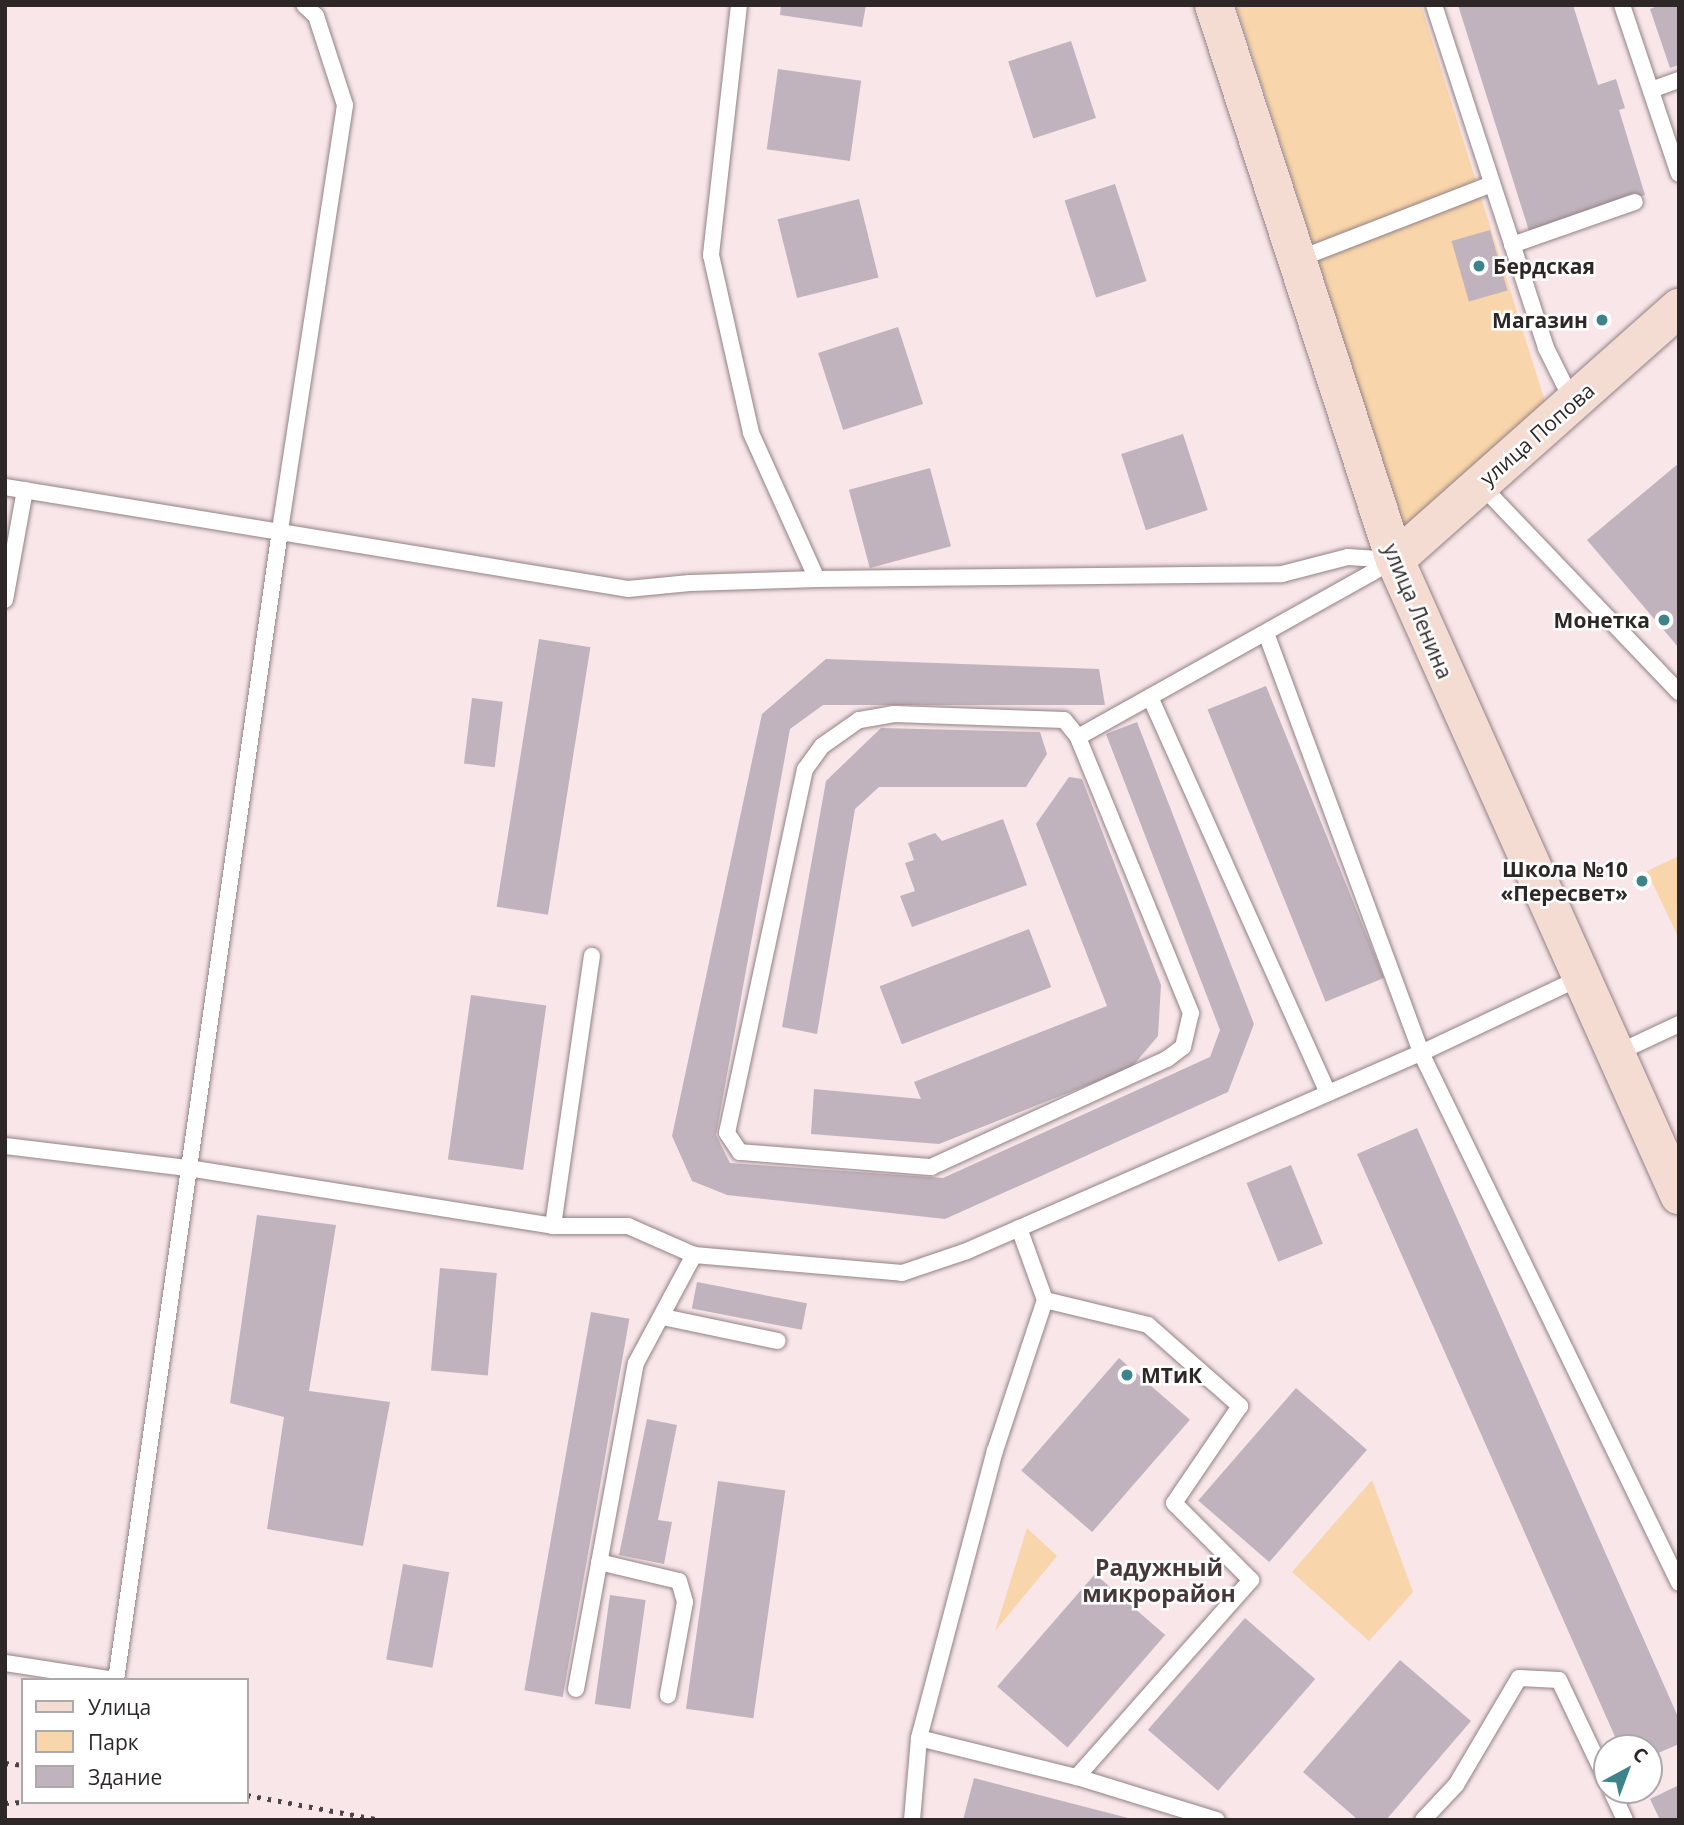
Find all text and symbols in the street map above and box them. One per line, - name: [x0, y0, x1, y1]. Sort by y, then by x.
- place label: Бердская: [1493, 253, 1595, 279]
- marker: Бердская: [1471, 258, 1487, 274]
- place label: Магазин: [1492, 307, 1588, 333]
- marker: Магазин: [1594, 312, 1610, 328]
- street label: улица Попова: [1475, 377, 1599, 491]
- street label: улица Ленина: [1378, 540, 1458, 682]
- place label: Монетка: [1554, 607, 1650, 633]
- marker: Монетка: [1656, 612, 1672, 628]
- place label: Школа №10 «Пересвет»: [1500, 856, 1628, 906]
- marker: Школа №10 «Пересвет»: [1634, 873, 1650, 889]
- place label: МТиК: [1141, 1362, 1202, 1388]
- marker: МТиК: [1119, 1367, 1135, 1383]
- district label: Радужный микрорайон: [1082, 1553, 1236, 1607]
- legend: [21, 1678, 248, 1804]
- text: Улица: [88, 1693, 151, 1721]
- text: Парк: [88, 1728, 139, 1756]
- north arrow: [1593, 1734, 1663, 1804]
- text: С: [1627, 1741, 1654, 1768]
- text: Здание: [88, 1763, 162, 1791]

